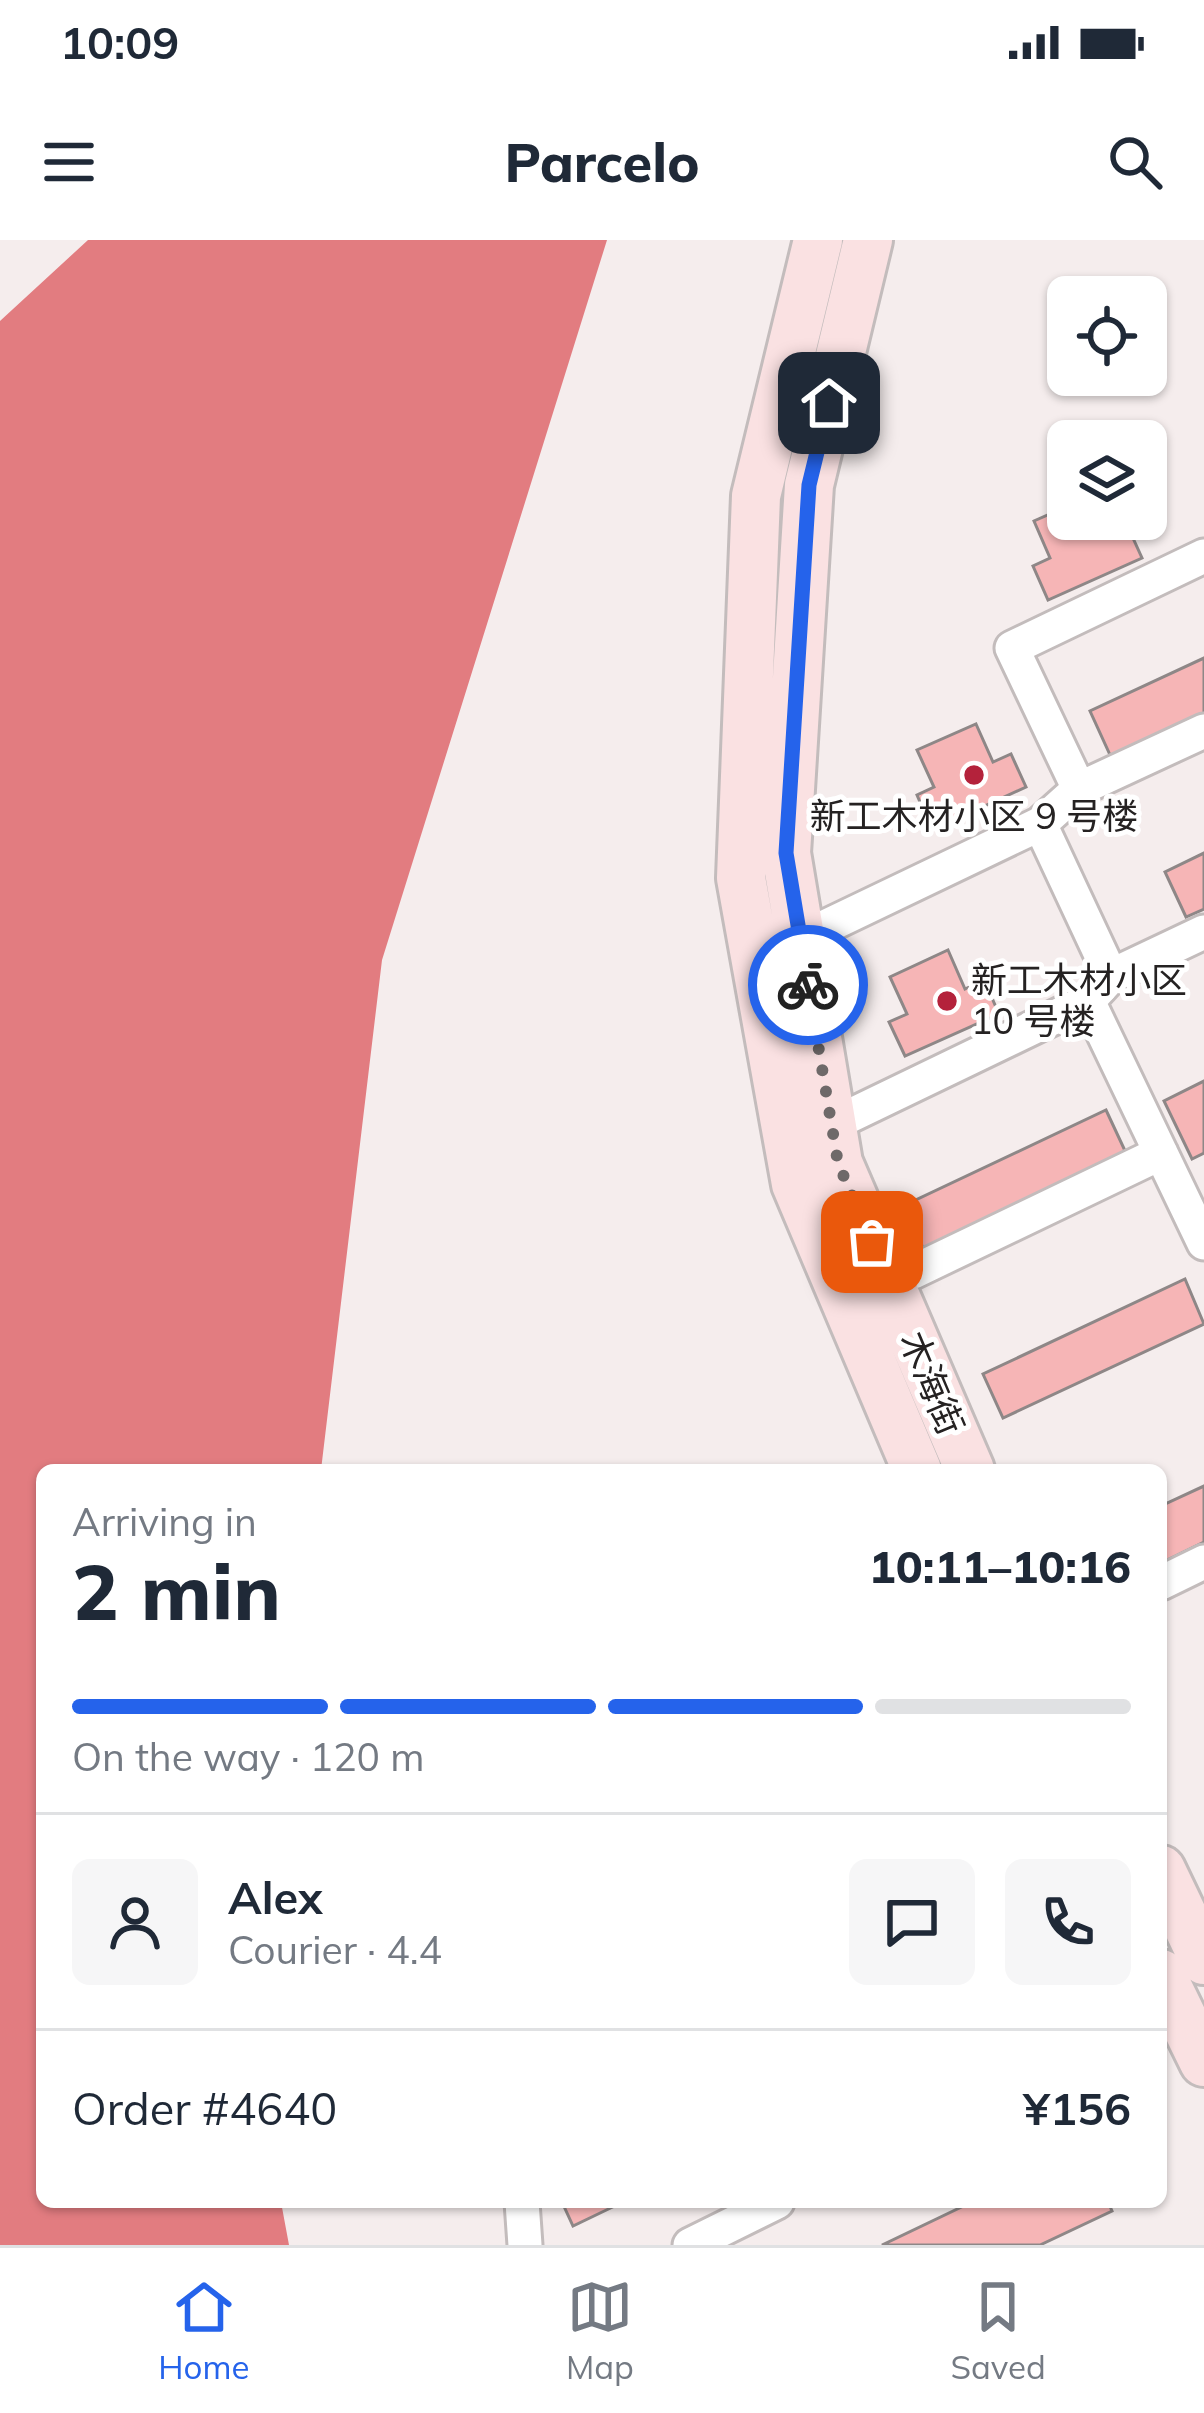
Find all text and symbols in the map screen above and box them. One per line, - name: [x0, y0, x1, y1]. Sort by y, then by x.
- text: 10:09: [60, 14, 179, 70]
- text: Parcelo: [504, 128, 700, 196]
- icon: menu: [36, 129, 102, 195]
- icon: search: [1102, 129, 1168, 195]
- map controls: [1047, 276, 1167, 540]
- button: locate: [1047, 276, 1167, 396]
- pin: [778, 352, 880, 454]
- icon: home: [796, 370, 862, 436]
- button: layers: [1047, 420, 1167, 540]
- marker: 新工木材小区 9 号楼: [961, 762, 987, 788]
- place label: 新工木材小区 9 号楼: [810, 793, 1138, 838]
- courier: [748, 925, 868, 1045]
- icon: bike: [775, 952, 841, 1018]
- place label: 新工木材小区 10 号楼: [971, 957, 1187, 1043]
- marker: 新工木材小区 10 号楼: [934, 988, 960, 1014]
- pin: [821, 1191, 923, 1293]
- icon: bag: [839, 1209, 905, 1275]
- street label: 木海街: [891, 1324, 974, 1441]
- text: Arriving in: [72, 1497, 257, 1546]
- text: 10:11–10:16: [869, 1538, 1131, 1594]
- text: 2 min: [72, 1542, 281, 1640]
- text: On the way · 120 m: [72, 1732, 424, 1781]
- button: person: [72, 1859, 198, 1985]
- button: chat: [849, 1859, 975, 1985]
- button: phone: [1005, 1859, 1131, 1985]
- text: Alex: [228, 1869, 323, 1925]
- text: Courier · 4.4: [228, 1925, 442, 1974]
- text: Order #4640: [72, 2080, 337, 2136]
- text: ¥156: [1023, 2080, 1131, 2136]
- tab: Home: [158, 2274, 249, 2387]
- tab: Map: [566, 2274, 634, 2387]
- tab: Saved: [950, 2274, 1046, 2387]

